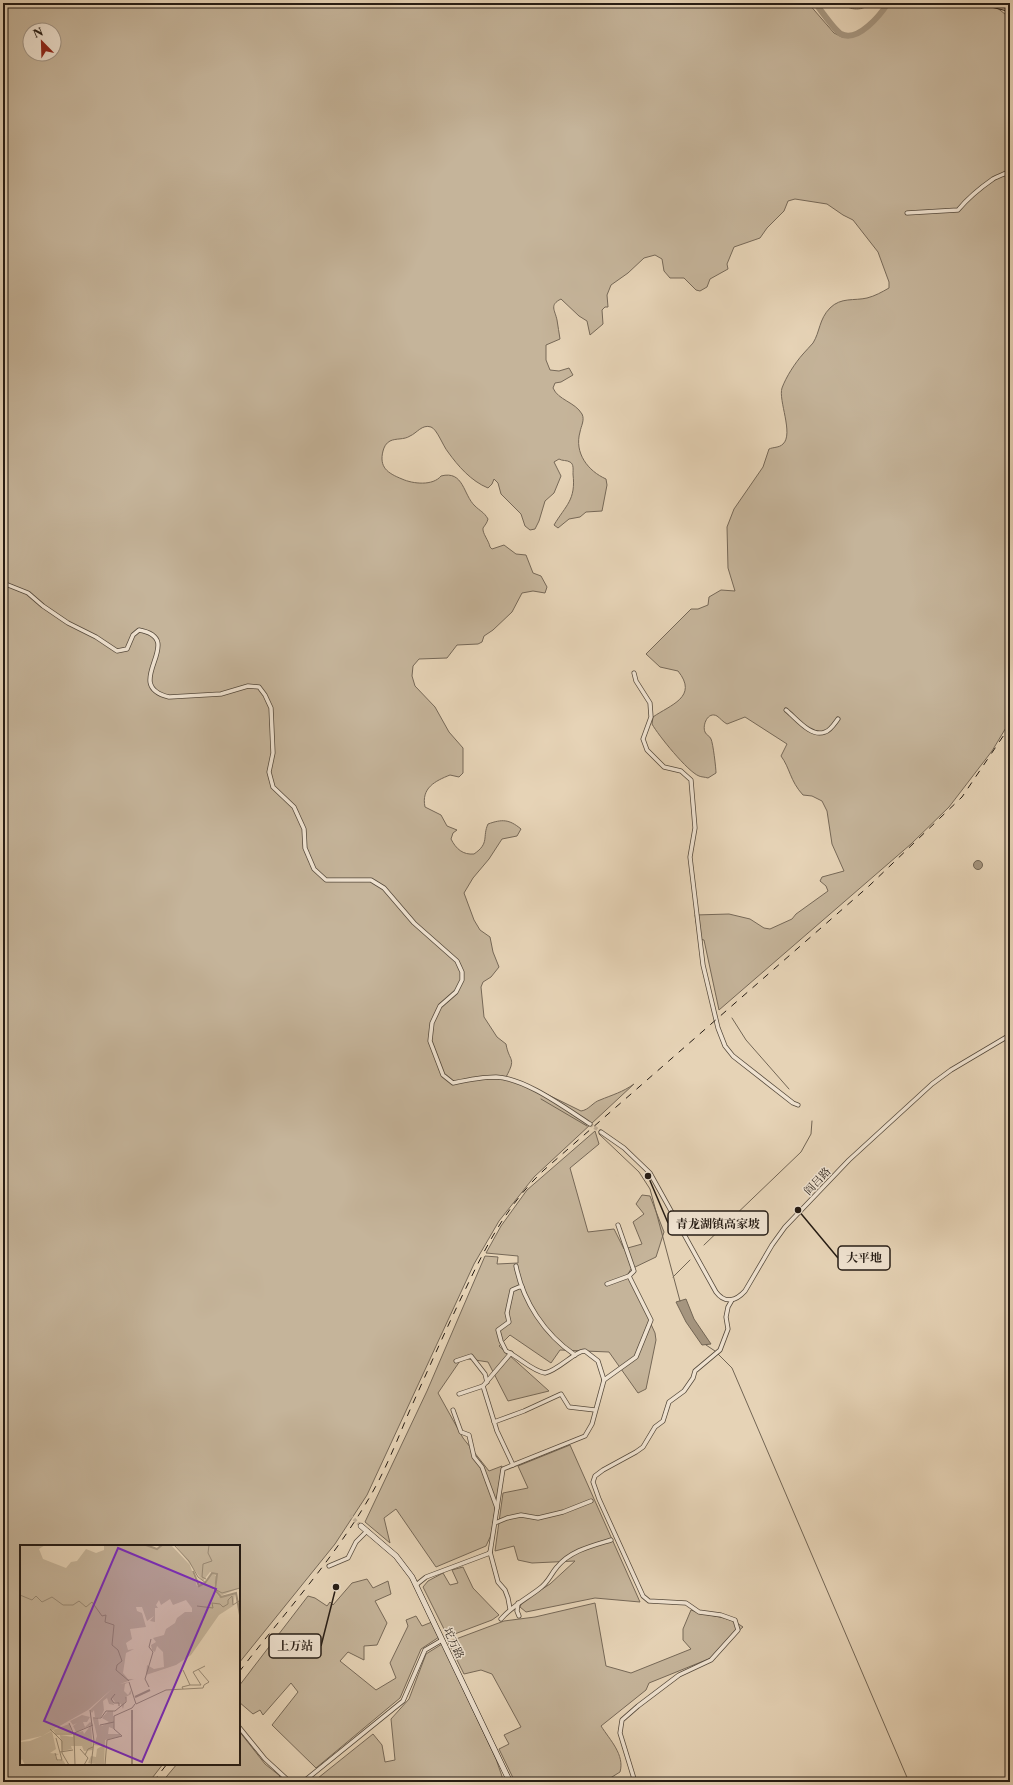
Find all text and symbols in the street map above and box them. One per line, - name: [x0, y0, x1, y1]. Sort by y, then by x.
- north arrow: [22, 22, 62, 62]
- text: N: [31, 24, 46, 41]
- street label: 阎吕路: [801, 1164, 833, 1198]
- callout: 青龙湖镇高家坡: [668, 1211, 768, 1235]
- text: 青龙湖镇高家坡: [676, 1216, 760, 1231]
- callout: 大平地: [838, 1246, 890, 1270]
- text: 大平地: [846, 1250, 882, 1265]
- inset map: [20, 1545, 240, 1765]
- street label: 坨万路: [441, 1625, 467, 1661]
- callout: 上万站: [269, 1634, 321, 1658]
- text: 上万站: [277, 1638, 313, 1653]

